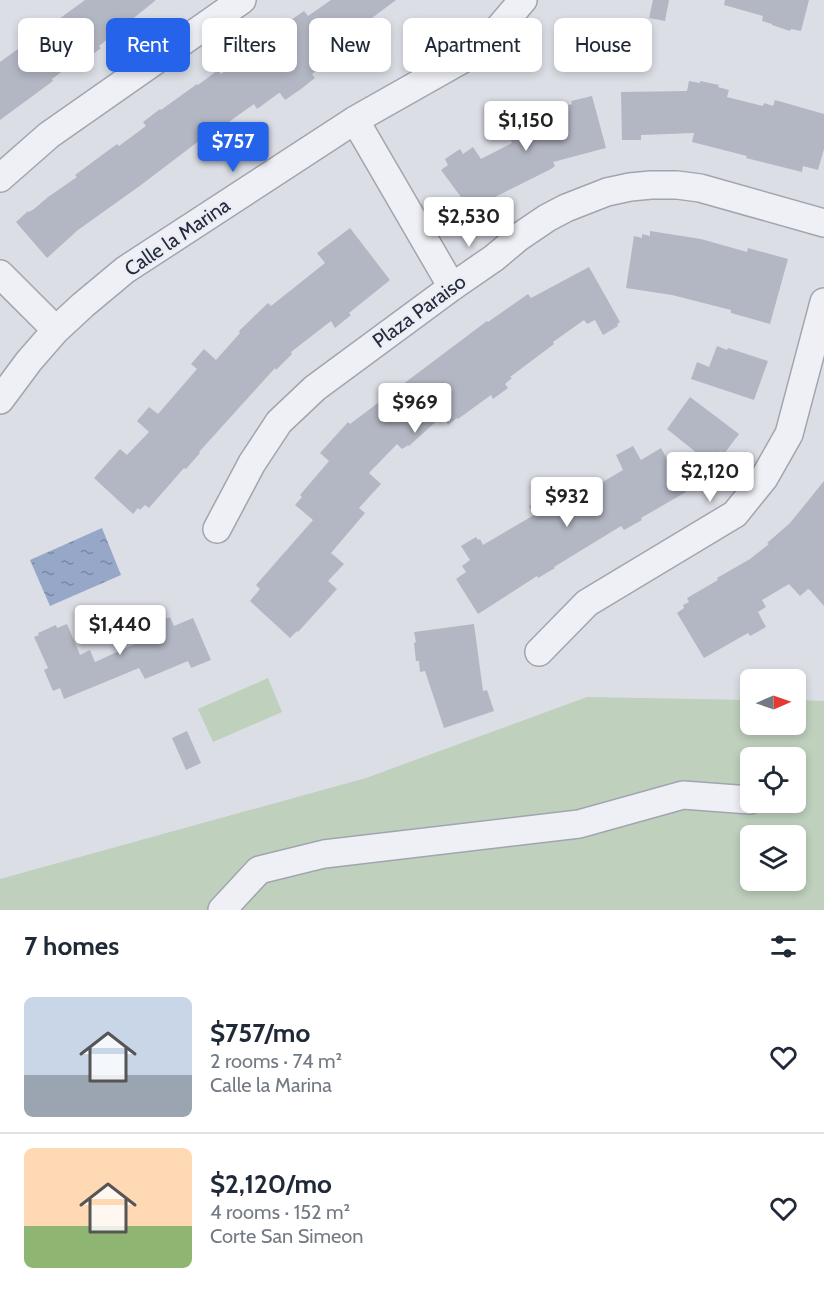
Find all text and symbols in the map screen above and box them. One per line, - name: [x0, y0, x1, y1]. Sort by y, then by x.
- chip: Buy: [18, 18, 94, 72]
- chip: Rent: [106, 18, 190, 72]
- chip: Filters: [202, 18, 297, 72]
- chip: New: [309, 18, 391, 72]
- chip: Apartment: [403, 18, 542, 72]
- chip: House: [554, 18, 652, 72]
- pin: $1,150: [477, 101, 575, 152]
- text: $1,150: [498, 108, 554, 132]
- pin: $757: [197, 122, 269, 173]
- text: $757: [212, 129, 254, 153]
- street label: Calle la Marina: [120, 193, 235, 281]
- pin: $2,530: [420, 197, 518, 248]
- text: $2,530: [438, 204, 500, 228]
- street label: Plaza Paraiso: [368, 269, 470, 353]
- pin: $969: [379, 383, 451, 434]
- text: $969: [392, 390, 438, 414]
- pin: $2,120: [661, 452, 759, 503]
- text: $2,120: [681, 459, 739, 483]
- pin: $932: [531, 477, 603, 528]
- text: $932: [545, 484, 589, 508]
- pin: $1,440: [71, 605, 169, 656]
- text: $1,440: [89, 612, 151, 636]
- north arrow: [740, 669, 806, 735]
- map controls: [740, 669, 806, 891]
- button: locate: [740, 747, 806, 813]
- button: layers: [740, 825, 806, 891]
- text: 7 homes: [24, 930, 119, 962]
- icon: filters: [767, 930, 800, 963]
- text: $757/mo: [210, 1017, 310, 1049]
- icon: home: [72, 1021, 144, 1093]
- icon: heart: [767, 1041, 800, 1074]
- text: 2 rooms · 74 m²: [210, 1049, 342, 1073]
- text: Calle la Marina: [210, 1073, 332, 1097]
- text: $2,120/mo: [210, 1168, 332, 1200]
- icon: home: [72, 1172, 144, 1244]
- icon: heart: [767, 1192, 800, 1225]
- text: 4 rooms · 152 m²: [210, 1200, 350, 1224]
- text: Corte San Simeon: [210, 1224, 363, 1248]

